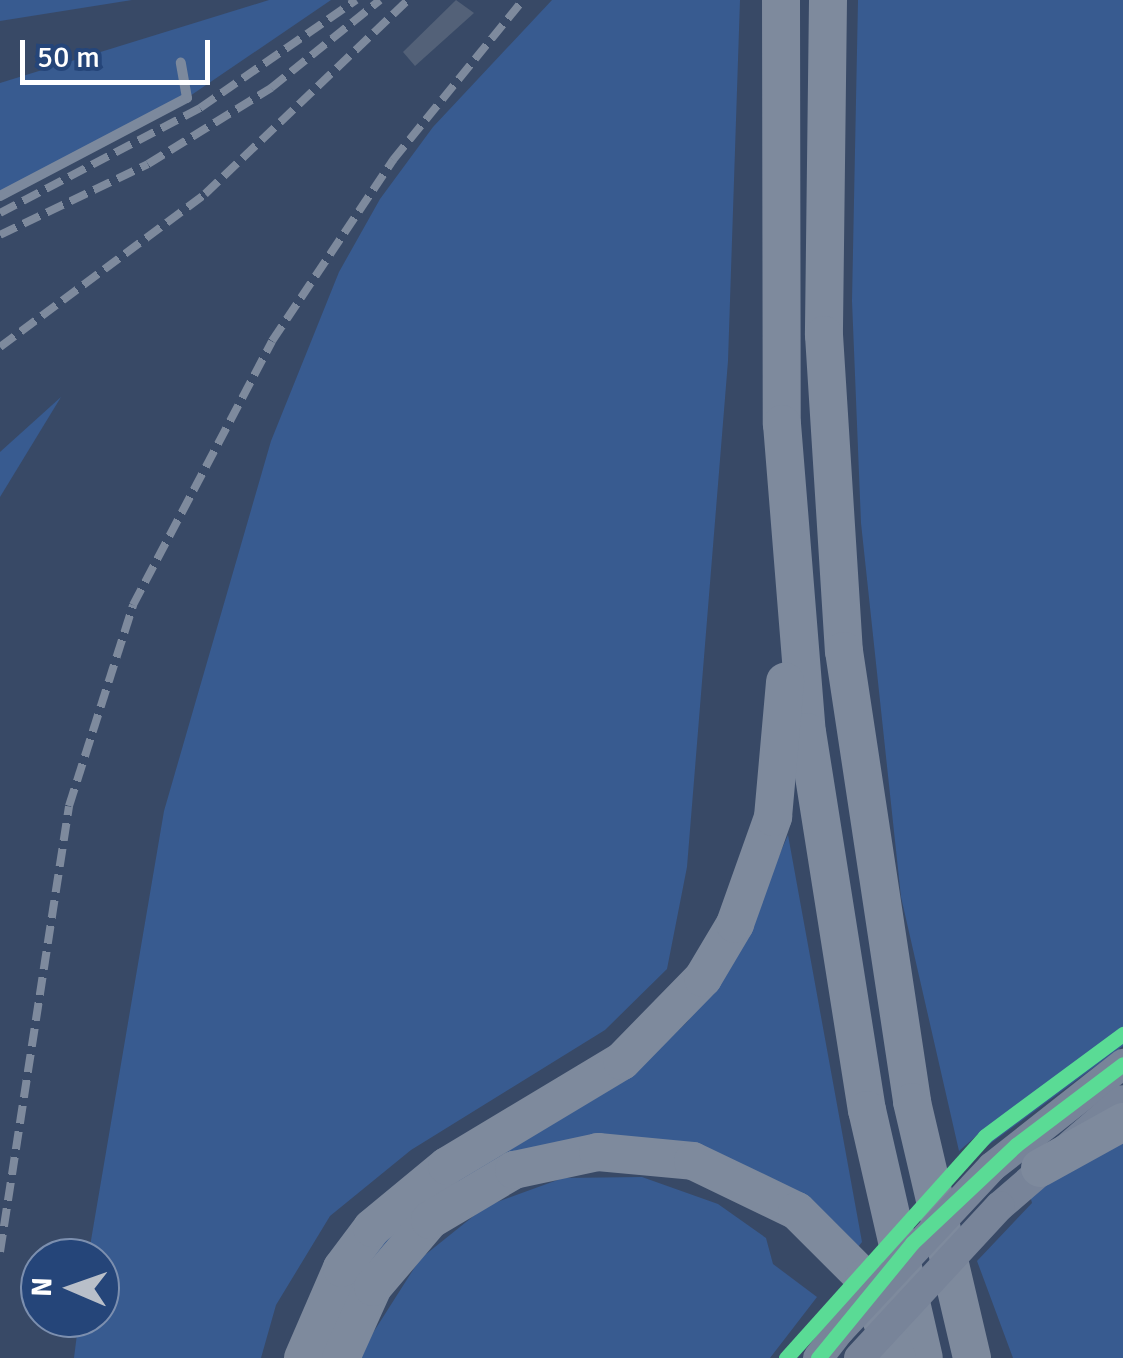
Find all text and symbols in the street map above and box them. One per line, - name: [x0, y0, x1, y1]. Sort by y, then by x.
- scale bar: [25, 20, 215, 82]
- text: 50 m: [37, 39, 100, 76]
- north arrow: [20, 1238, 120, 1338]
- text: N: [25, 1277, 59, 1297]

